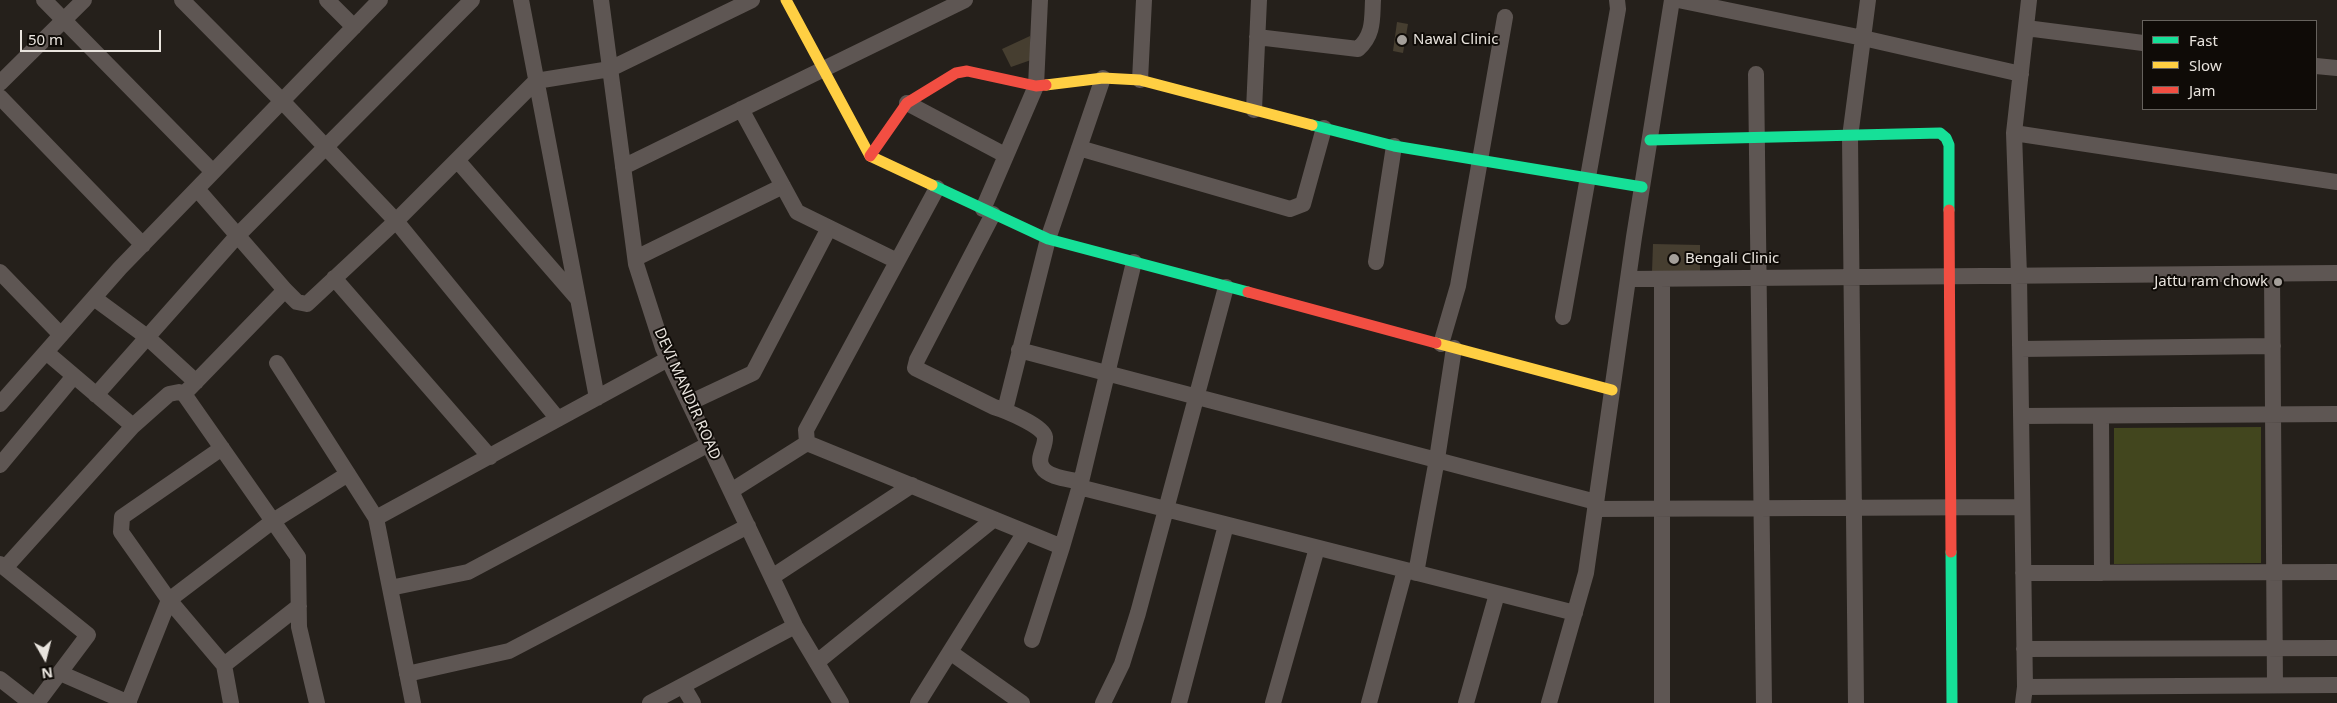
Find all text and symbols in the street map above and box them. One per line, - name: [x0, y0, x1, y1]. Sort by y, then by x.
- scale bar: [22, 20, 164, 52]
- legend: [2142, 20, 2317, 110]
- text: 50 m: [28, 29, 63, 49]
- text: Fast: [2189, 30, 2218, 50]
- place label: Nawal Clinic: [1413, 31, 1498, 49]
- marker: Nawal Clinic: [1395, 33, 1409, 47]
- text: Slow: [2189, 55, 2222, 75]
- text: Jam: [2189, 80, 2216, 100]
- place label: Bengali Clinic: [1685, 250, 1779, 268]
- marker: Bengali Clinic: [1667, 252, 1681, 266]
- place label: Jattu ram chowk: [2154, 273, 2268, 291]
- marker: Jattu ram chowk: [2272, 276, 2284, 288]
- street label: DEVI MANDIR ROAD: [650, 325, 724, 463]
- north arrow: [20, 633, 70, 683]
- text: N: [40, 663, 54, 684]

